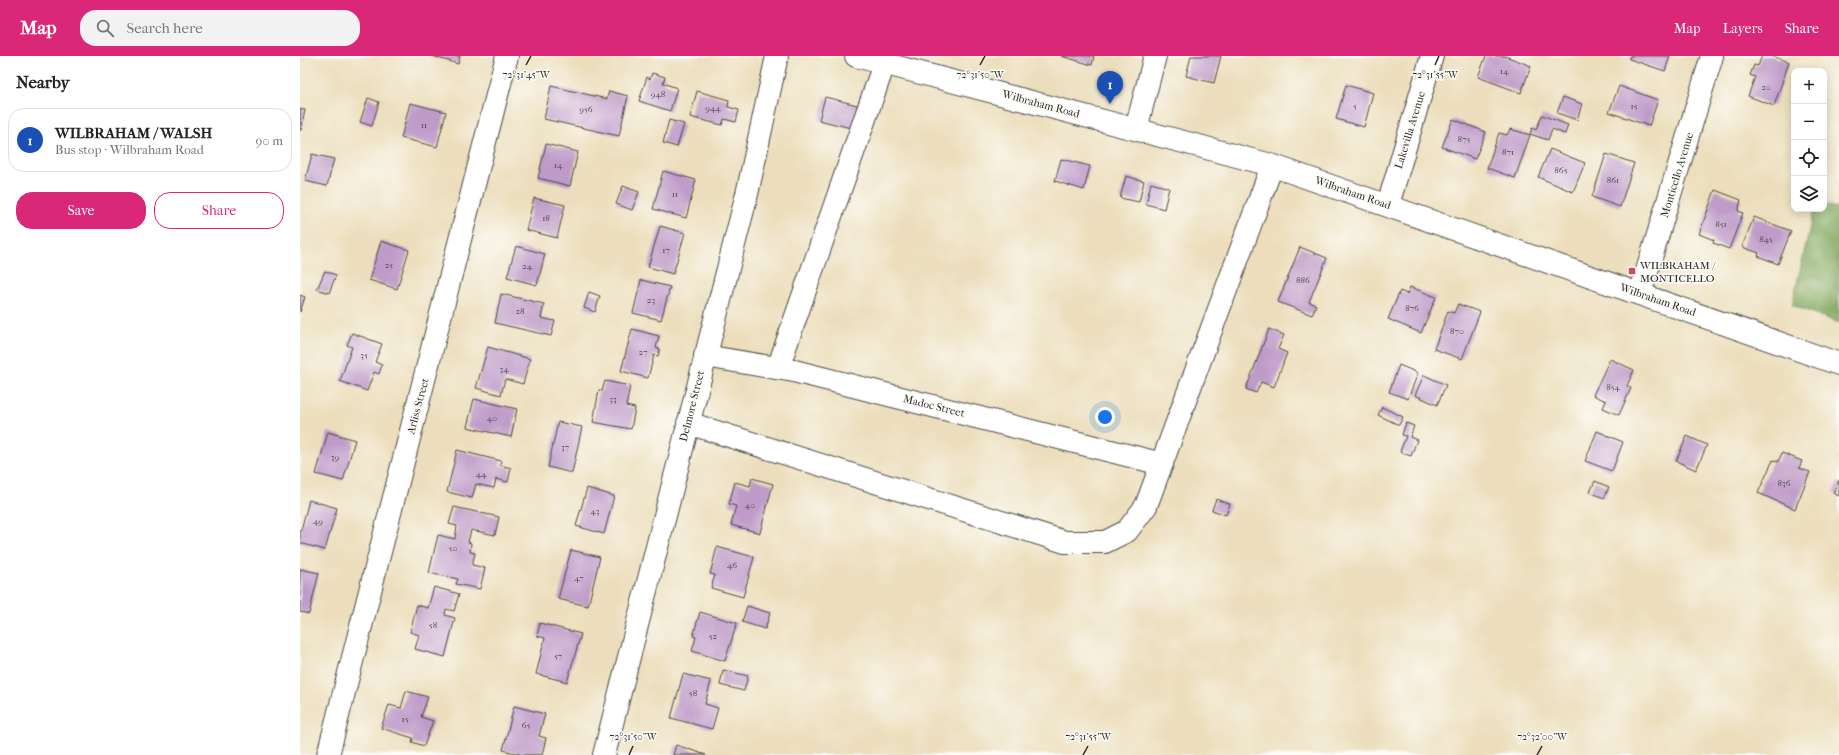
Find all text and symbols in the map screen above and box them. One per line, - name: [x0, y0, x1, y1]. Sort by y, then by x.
- search box: [80, 10, 360, 46]
- text: Map: [20, 17, 56, 39]
- icon: search: [94, 17, 116, 39]
- text: Search here: [126, 19, 203, 37]
- text: Map: [1674, 20, 1701, 37]
- text: Layers: [1723, 20, 1763, 37]
- text: Share: [1785, 20, 1819, 37]
- house number: 14: [1500, 66, 1509, 76]
- map controls: [1791, 68, 1827, 212]
- button: +: [1791, 68, 1827, 104]
- text: 72°31'45"W: [502, 69, 551, 81]
- text: 72°31'50"W: [957, 69, 1005, 81]
- text: 72°31'55"W: [1412, 69, 1459, 81]
- pin: 1: [1097, 71, 1123, 104]
- text: Nearby: [16, 72, 70, 92]
- house number: 20: [1761, 82, 1771, 92]
- street label: Wilbraham Road: [1000, 87, 1082, 121]
- house number: 948: [651, 89, 666, 99]
- street label: Lakevilla Avenue: [1392, 89, 1428, 170]
- house number: 5: [1353, 101, 1357, 111]
- house number: 15: [1630, 101, 1638, 111]
- house number: 944: [705, 103, 721, 113]
- house number: 956: [579, 104, 593, 114]
- button: −: [1791, 104, 1827, 140]
- house number: 11: [421, 120, 427, 130]
- text: WILBRAHAM / WALSH: [55, 124, 212, 142]
- street label: Monticello Avenue: [1658, 130, 1696, 219]
- text: 1: [28, 133, 32, 148]
- text: 90 m: [255, 133, 283, 148]
- house number: 875: [1458, 134, 1470, 144]
- button: locate: [1791, 140, 1827, 176]
- text: Bus stop · Wilbraham Road: [55, 142, 204, 157]
- house number: 871: [1502, 147, 1514, 157]
- house number: 14: [554, 160, 563, 170]
- house number: 865: [1554, 165, 1568, 175]
- street label: Wilbraham Road: [1312, 174, 1394, 212]
- house number: 861: [1607, 175, 1619, 185]
- button: layers: [1791, 176, 1827, 212]
- house number: 11: [672, 189, 678, 199]
- button: Save: [16, 192, 146, 229]
- button: Share: [154, 192, 284, 229]
- house number: 18: [542, 213, 550, 223]
- house number: 851: [1715, 219, 1727, 229]
- house number: 845: [1759, 234, 1773, 244]
- house number: 17: [662, 245, 670, 255]
- place label: WILBRAHAM / MONTICELLO: [1639, 259, 1716, 285]
- house number: 25: [385, 260, 393, 270]
- house number: 24: [522, 261, 533, 271]
- marker: WILBRAHAM / MONTICELLO: [1627, 266, 1637, 276]
- house number: 886: [1296, 275, 1310, 285]
- street label: Wilbraham Road: [1617, 281, 1699, 319]
- house number: 23: [647, 295, 655, 305]
- house number: 876: [1405, 303, 1419, 313]
- house number: 28: [515, 306, 525, 316]
- house number: 870: [1450, 326, 1464, 336]
- house number: 27: [639, 347, 648, 357]
- house number: 35: [360, 350, 368, 360]
- house number: 34: [499, 364, 509, 374]
- street label: Delmore Street: [677, 369, 707, 443]
- street label: Arliss Street: [404, 376, 432, 436]
- house number: 854: [1606, 382, 1621, 392]
- street label: Madoc Street: [902, 392, 966, 420]
- house number: 33: [609, 394, 617, 404]
- your location: [1095, 407, 1115, 427]
- house number: 40: [487, 413, 497, 423]
- house number: 37: [561, 442, 570, 452]
- house number: 39: [331, 452, 339, 462]
- house number: 44: [476, 469, 487, 479]
- house number: 836: [1777, 478, 1791, 488]
- house number: 40: [745, 500, 755, 510]
- house number: 43: [590, 506, 600, 516]
- house number: 49: [313, 516, 323, 526]
- house number: 50: [449, 543, 457, 553]
- house number: 46: [727, 560, 737, 570]
- house number: 47: [574, 573, 584, 583]
- house number: 58: [429, 620, 438, 630]
- house number: 52: [709, 631, 718, 641]
- house number: 57: [554, 651, 563, 661]
- house number: 58: [689, 688, 698, 698]
- house number: 15: [401, 714, 409, 724]
- house number: 65: [522, 720, 530, 730]
- text: 72°31'50"W: [610, 731, 658, 743]
- text: 72°31'55"W: [1065, 731, 1112, 743]
- text: 72°32'00"W: [1517, 731, 1568, 743]

